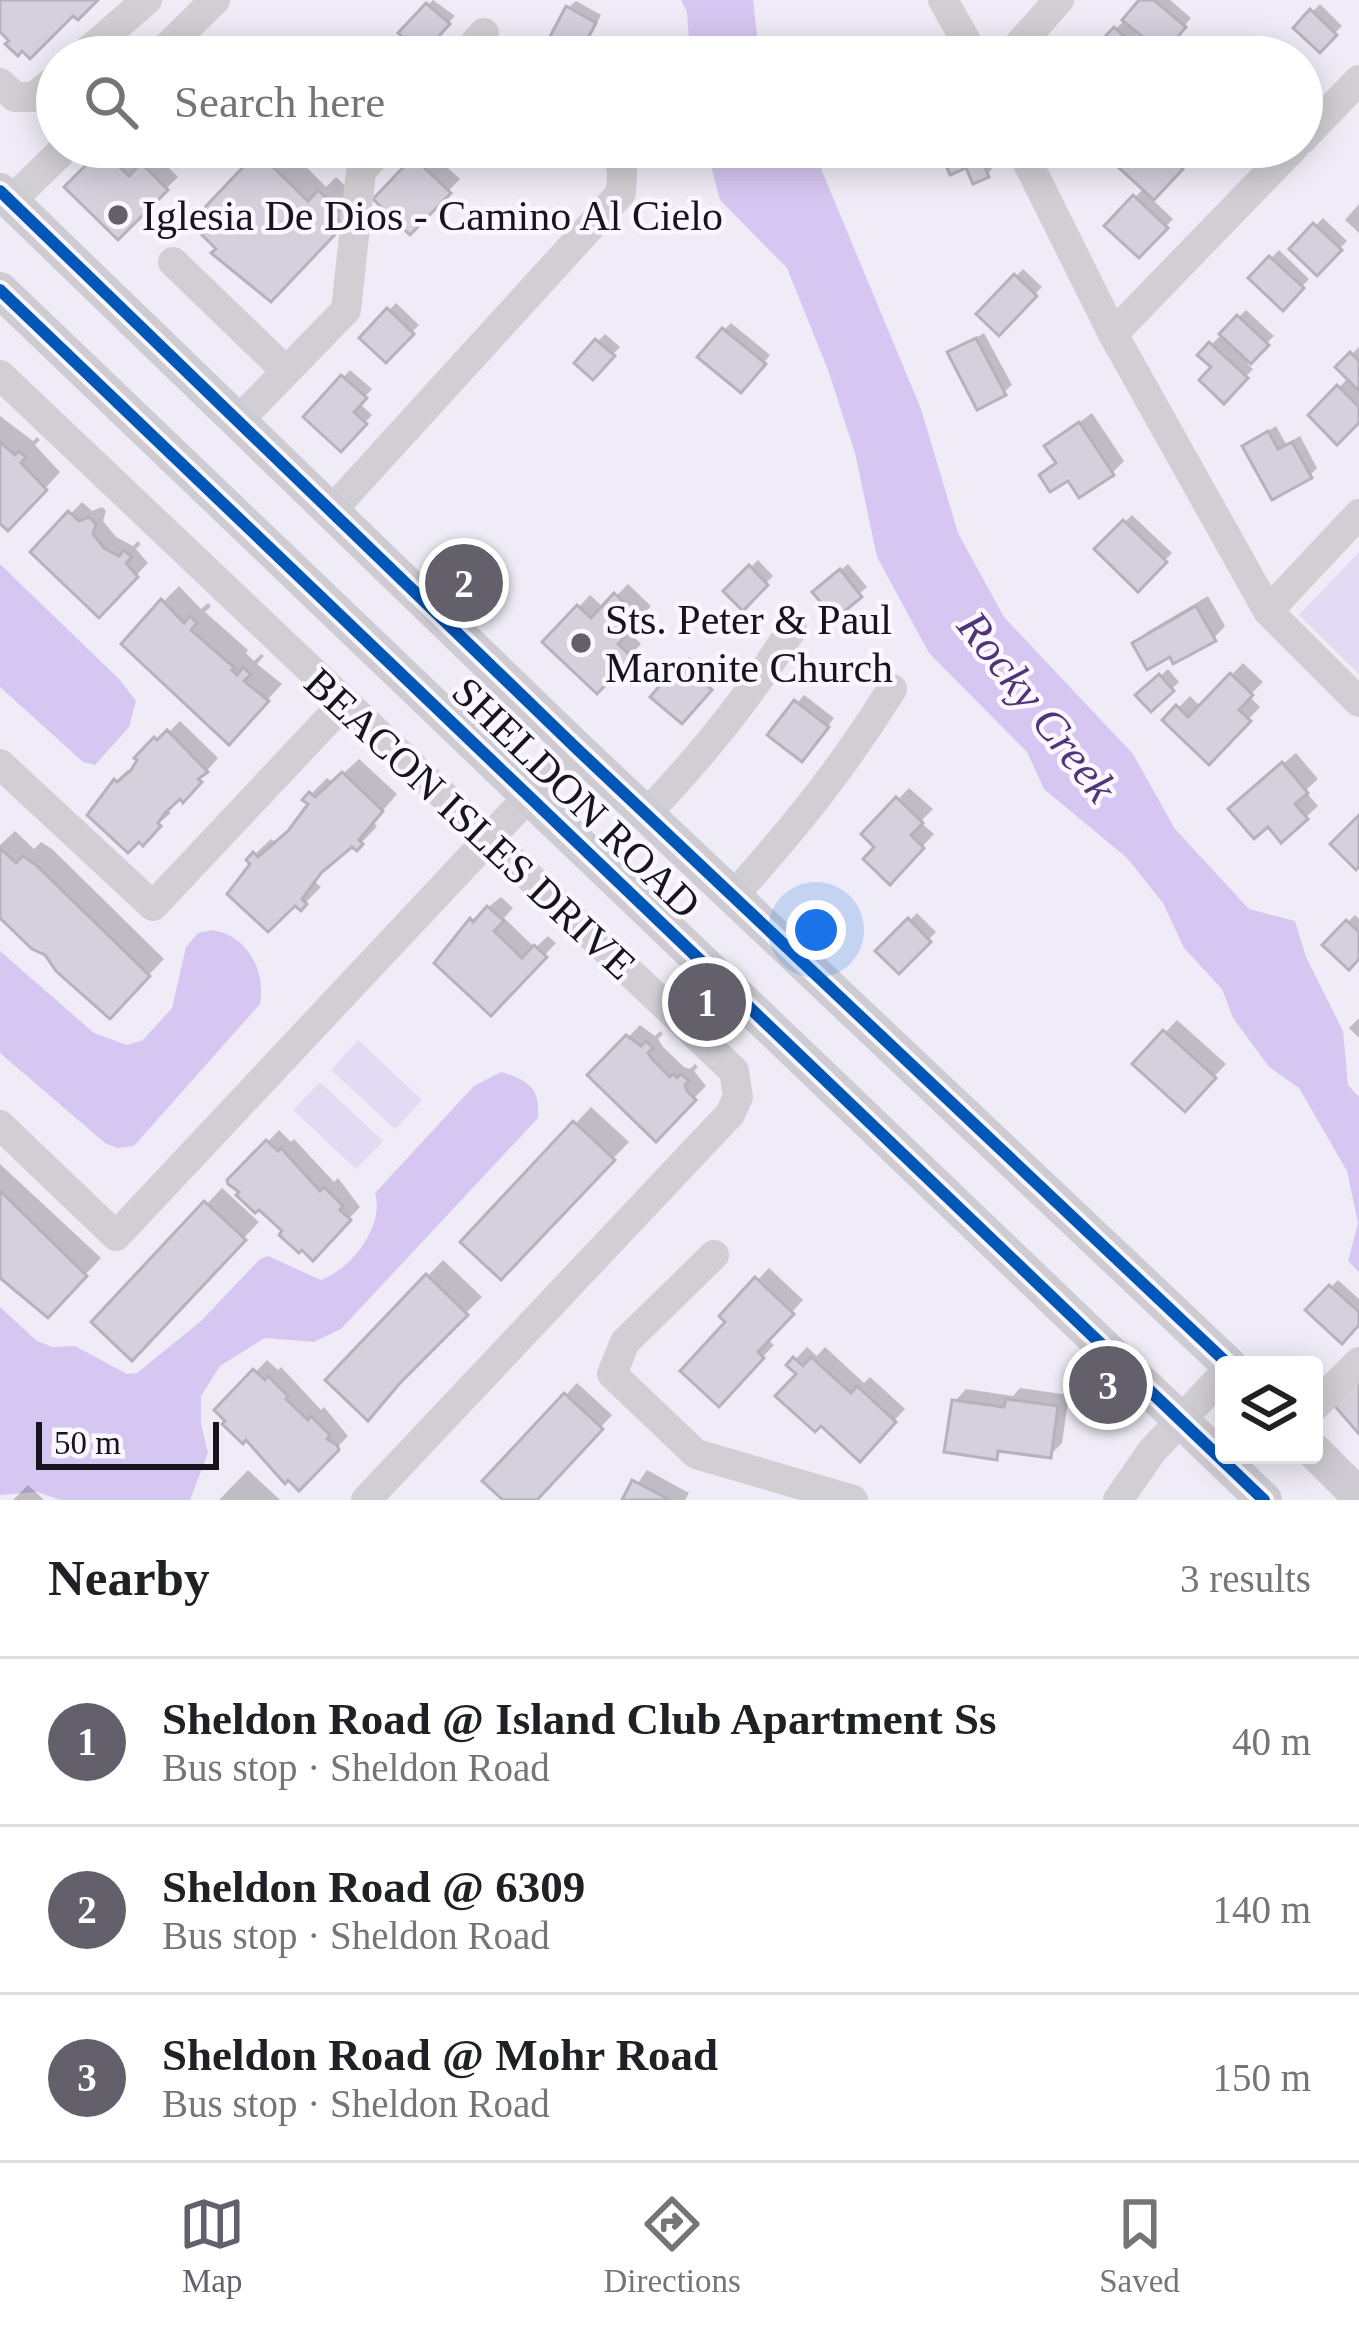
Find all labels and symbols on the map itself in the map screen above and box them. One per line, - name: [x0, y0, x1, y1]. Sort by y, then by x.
- place label: Iglesia De Dios - Camino Al Cielo: [142, 193, 723, 239]
- marker: Iglesia De Dios - Camino Al Cielo: [105, 202, 131, 228]
- pin: 2: [425, 538, 503, 628]
- place label: Sts. Peter & Paul Maronite Church: [605, 597, 893, 691]
- water label: Rocky Creek: [947, 601, 1127, 812]
- marker: Sts. Peter & Paul Maronite Church: [568, 630, 594, 656]
- street label: BEACON ISLES DRIVE: [296, 659, 645, 989]
- street label: SHELDON ROAD: [443, 668, 709, 927]
- your location: [786, 900, 846, 960]
- pin: 1: [668, 957, 746, 1047]
- pin: 3: [1069, 1340, 1147, 1430]
- scale bar: [36, 1416, 219, 1469]

